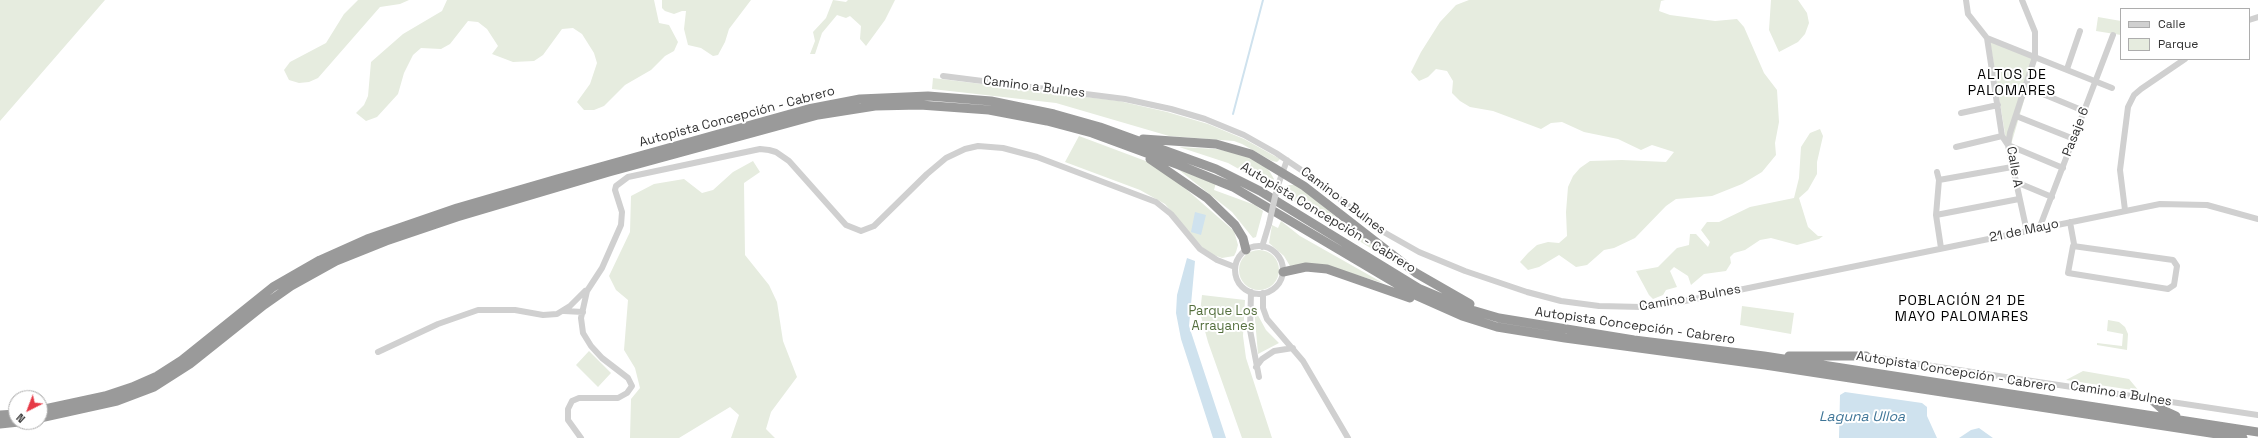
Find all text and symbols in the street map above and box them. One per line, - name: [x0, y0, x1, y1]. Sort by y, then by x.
- legend: [2120, 8, 2250, 60]
- text: Calle: [2158, 16, 2186, 32]
- text: Parque: [2158, 36, 2198, 52]
- district label: ALTOS DE PALOMARES: [1968, 67, 2056, 100]
- street label: Camino a Bulnes: [982, 73, 1086, 101]
- street label: Autopista Concepción - Cabrero: [637, 83, 837, 151]
- street label: Pasaje 6: [2059, 105, 2093, 159]
- street label: Calle A: [2003, 145, 2025, 189]
- street label: Autopista Concepción - Cabrero: [1237, 159, 1419, 277]
- street label: Camino a Bulnes: [1297, 164, 1389, 238]
- street label: 21 de Mayo: [1988, 216, 2060, 246]
- street label: Camino a Bulnes: [1638, 281, 1742, 315]
- district label: POBLACIÓN 21 DE MAYO PALOMARES: [1895, 293, 2029, 326]
- park label: Parque Los Arrayanes: [1188, 303, 1258, 334]
- street label: Autopista Concepción - Cabrero: [1534, 304, 1736, 348]
- street label: Autopista Concepción - Cabrero: [1855, 348, 2057, 396]
- street label: Camino a Bulnes: [2069, 378, 2173, 410]
- north arrow: [8, 390, 48, 430]
- water label: Laguna Ulloa: [1819, 409, 1905, 425]
- text: N: [13, 411, 28, 426]

